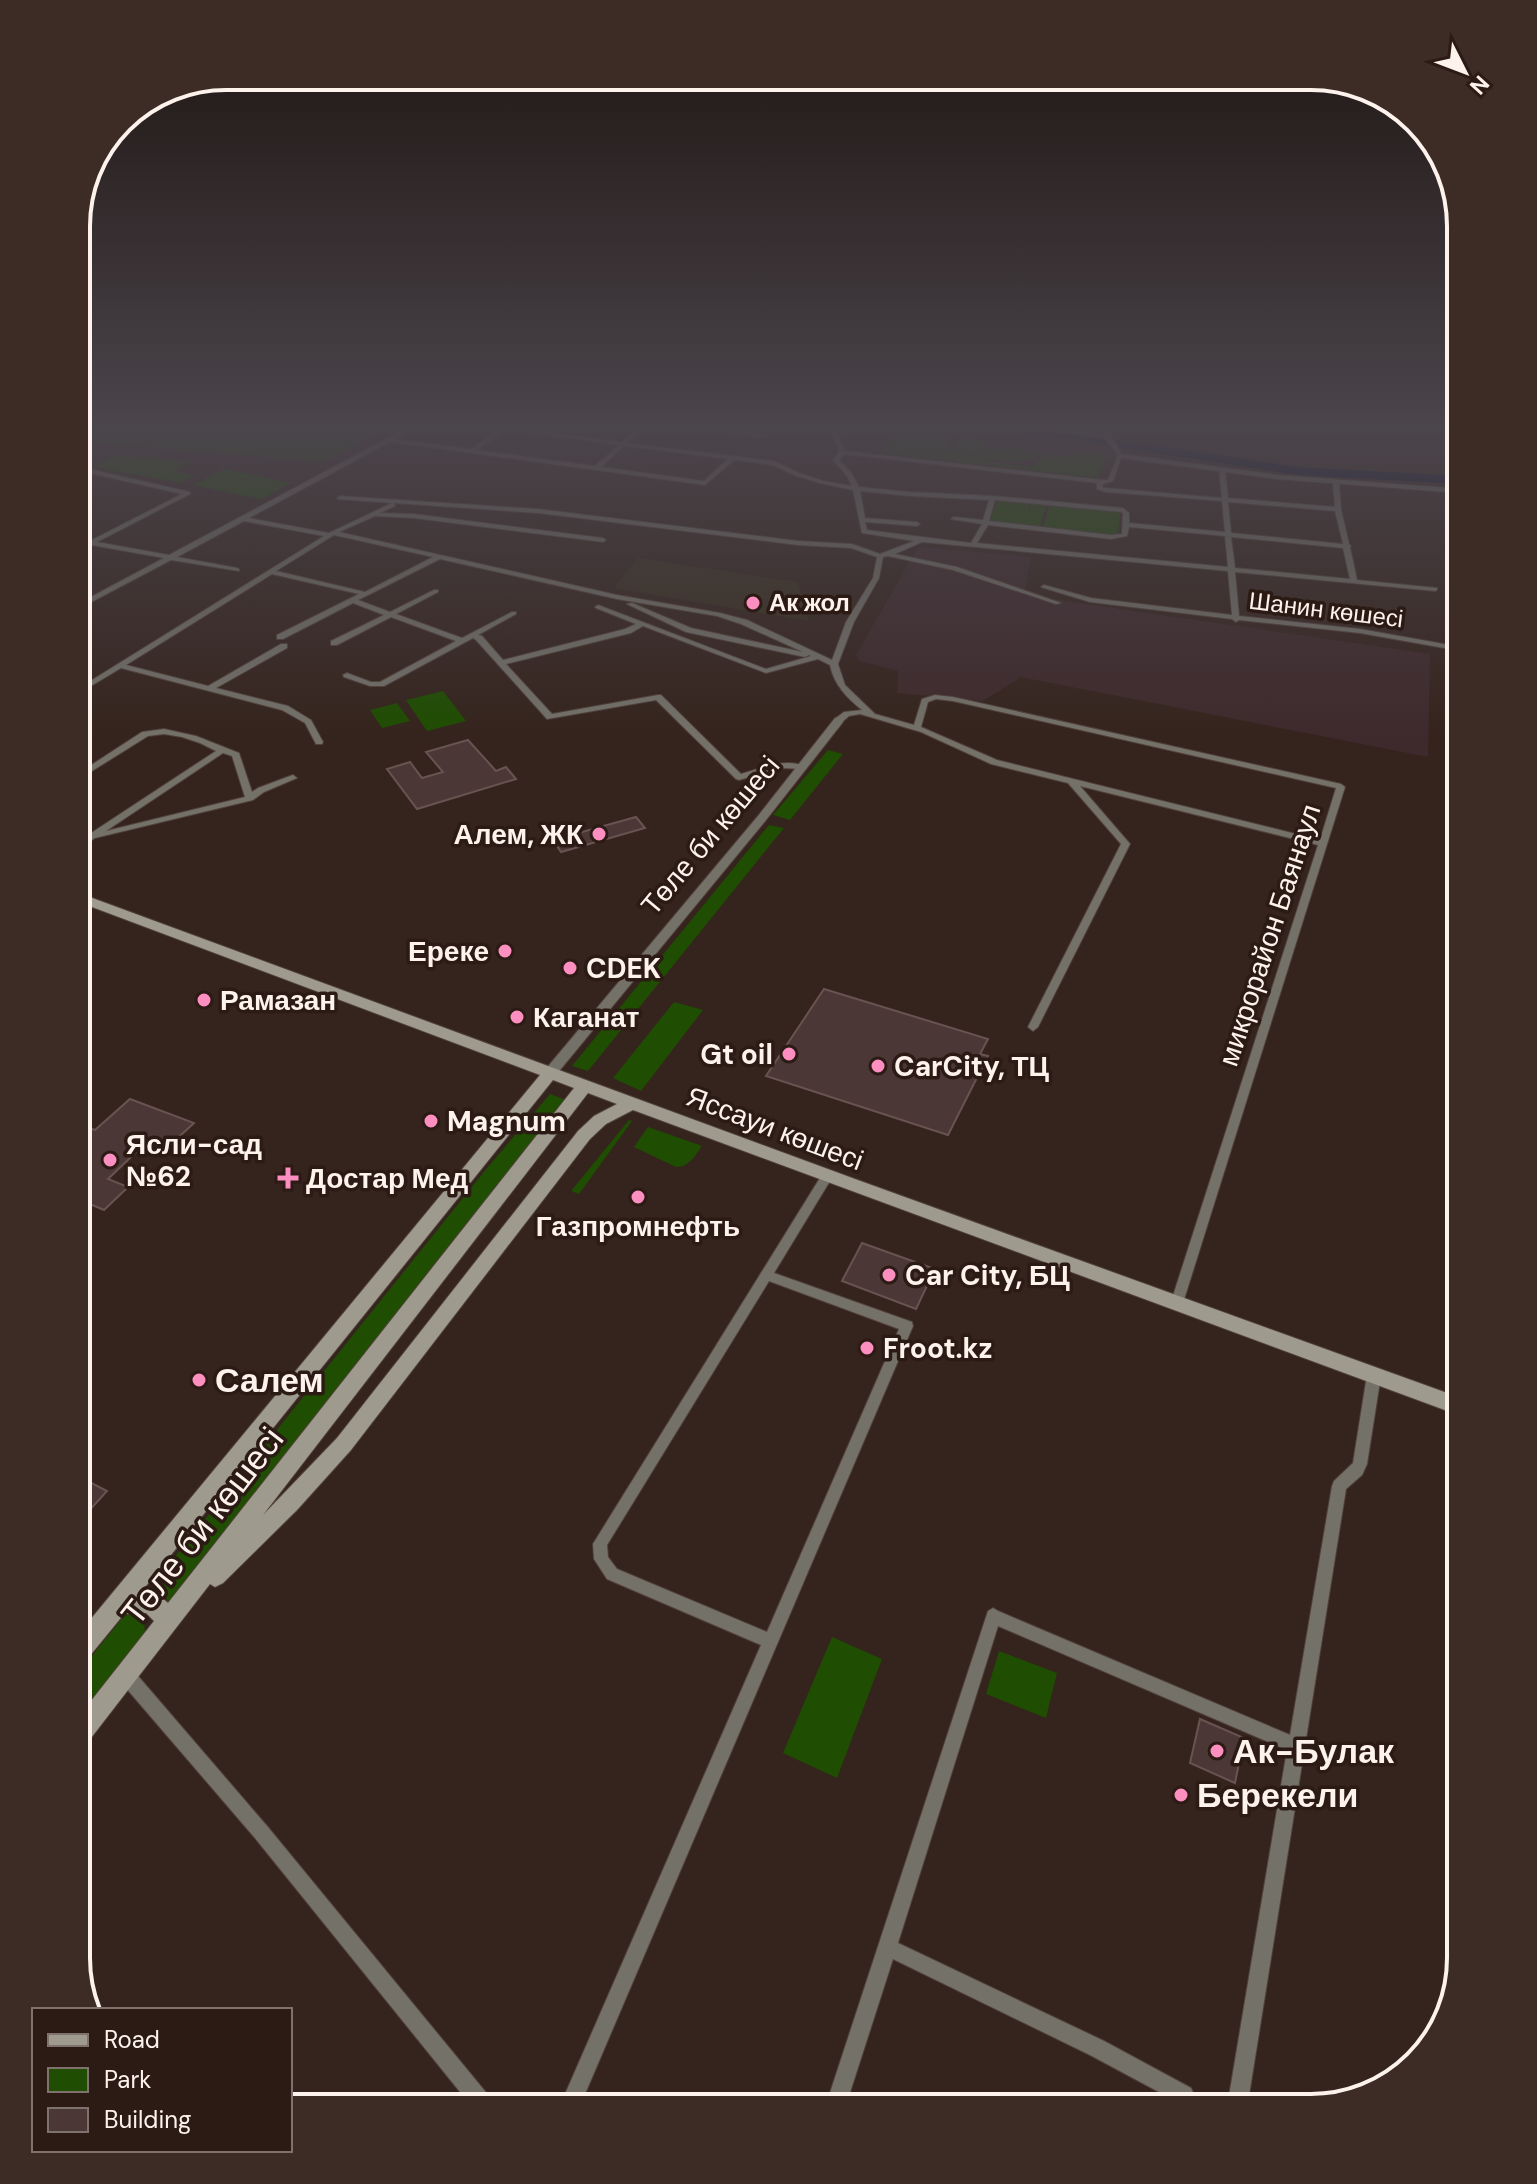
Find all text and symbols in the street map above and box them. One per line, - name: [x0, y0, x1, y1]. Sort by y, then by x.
- north arrow: [1425, 32, 1505, 112]
- text: N: [1463, 69, 1496, 101]
- street label: Шанин көшесі: [1247, 585, 1405, 634]
- place label: Ак жол: [769, 587, 850, 618]
- marker: Ак жол: [744, 594, 762, 612]
- street label: Төле би көшесі: [633, 748, 788, 923]
- street label: микрорайон Баянаул: [1210, 800, 1329, 1071]
- place label: Алем, ЖК: [454, 816, 584, 853]
- marker: Алем, ЖК: [590, 825, 608, 843]
- place label: Ереке: [408, 933, 489, 970]
- marker: Ереке: [496, 942, 514, 960]
- place label: CDEK: [586, 950, 661, 987]
- marker: CDEK: [561, 959, 579, 977]
- place label: Рамазан: [220, 982, 336, 1019]
- marker: Рамазан: [195, 991, 213, 1009]
- place label: Каганат: [533, 999, 639, 1036]
- marker: Каганат: [508, 1008, 526, 1026]
- place label: Gt oil: [700, 1036, 773, 1073]
- marker: Gt oil: [780, 1045, 798, 1063]
- place label: CarCity, ТЦ: [894, 1048, 1050, 1085]
- marker: CarCity, ТЦ: [869, 1057, 887, 1075]
- street label: Яссауи көшесі: [681, 1078, 869, 1179]
- place label: Magnum: [447, 1103, 566, 1140]
- marker: Magnum: [422, 1112, 440, 1130]
- place label: Ясли-сад №62: [126, 1126, 262, 1195]
- marker: Ясли-сад №62: [101, 1151, 119, 1169]
- place label: Достар Мед: [306, 1160, 468, 1197]
- marker: Достар Мед: [277, 1167, 299, 1189]
- marker: Газпромнефть: [629, 1188, 647, 1206]
- place label: Газпромнефть: [536, 1208, 740, 1245]
- place label: Car City, БЦ: [905, 1257, 1070, 1294]
- marker: Car City, БЦ: [880, 1266, 898, 1284]
- place label: Froot.kz: [883, 1330, 992, 1367]
- marker: Froot.kz: [858, 1339, 876, 1357]
- place label: Салем: [215, 1358, 324, 1403]
- marker: Салем: [190, 1371, 208, 1389]
- street label: Төле би көшесі: [111, 1418, 294, 1635]
- place label: Ак-Булак: [1233, 1729, 1395, 1774]
- marker: Ак-Булак: [1208, 1742, 1226, 1760]
- place label: Берекели: [1197, 1773, 1358, 1818]
- marker: Берекели: [1172, 1786, 1190, 1804]
- legend: [32, 2008, 292, 2152]
- text: Road: [104, 2024, 160, 2055]
- text: Park: [104, 2064, 151, 2095]
- text: Building: [104, 2104, 191, 2135]

